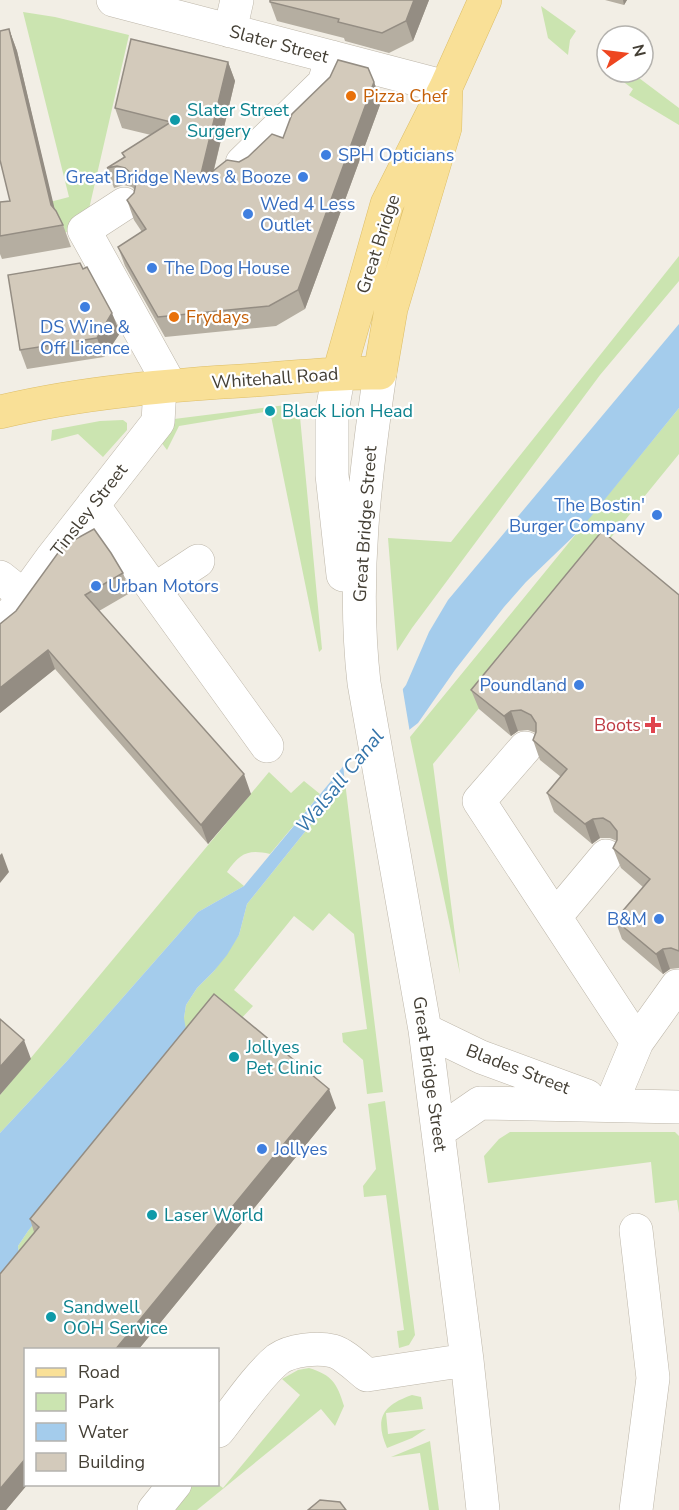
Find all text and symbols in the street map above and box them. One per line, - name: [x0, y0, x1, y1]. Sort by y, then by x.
- street label: Slater Street: [227, 19, 332, 69]
- north arrow: [595, 24, 655, 84]
- text: N: [626, 42, 651, 59]
- place label: Pizza Chef: [363, 84, 448, 108]
- marker: Pizza Chef: [344, 89, 358, 103]
- place label: Slater Street Surgery: [187, 98, 290, 143]
- marker: Slater Street Surgery: [168, 113, 182, 127]
- place label: SPH Opticians: [338, 143, 454, 167]
- marker: SPH Opticians: [319, 148, 333, 162]
- place label: Great Bridge News & Booze: [66, 165, 291, 189]
- marker: Great Bridge News & Booze: [296, 170, 310, 184]
- street label: Great Bridge: [351, 191, 405, 297]
- place label: Wed 4 Less Outlet: [260, 192, 355, 237]
- marker: Wed 4 Less Outlet: [241, 207, 255, 221]
- place label: The Dog House: [164, 256, 290, 280]
- marker: The Dog House: [145, 261, 159, 275]
- marker: DS Wine & Off Licence: [78, 300, 92, 314]
- place label: Frydays: [186, 305, 249, 329]
- marker: Frydays: [167, 310, 181, 324]
- place label: DS Wine & Off Licence: [40, 315, 130, 360]
- street label: Whitehall Road: [211, 362, 339, 394]
- place label: Black Lion Head: [282, 399, 413, 423]
- marker: Black Lion Head: [263, 404, 277, 418]
- street label: Great Bridge Street: [348, 444, 382, 603]
- street label: Tinsley Street: [45, 458, 133, 561]
- place label: The Bostin' Burger Company: [509, 493, 646, 538]
- marker: The Bostin' Burger Company: [650, 508, 664, 522]
- place label: Urban Motors: [108, 574, 219, 598]
- marker: Urban Motors: [89, 579, 103, 593]
- place label: Poundland: [480, 673, 567, 697]
- marker: Poundland: [572, 678, 586, 692]
- place label: Boots: [594, 713, 641, 737]
- marker: Boots: [646, 718, 660, 732]
- water label: Walsall Canal: [290, 723, 390, 838]
- place label: B&M: [607, 907, 647, 931]
- marker: B&M: [652, 912, 666, 926]
- street label: Great Bridge Street: [407, 995, 453, 1154]
- place label: Jollyes Pet Clinic: [245, 1035, 322, 1080]
- street label: Blades Street: [463, 1038, 574, 1100]
- marker: Jollyes Pet Clinic: [227, 1050, 241, 1064]
- place label: Jollyes: [273, 1137, 328, 1161]
- marker: Jollyes: [255, 1142, 269, 1156]
- place label: Laser World: [164, 1203, 264, 1227]
- marker: Laser World: [145, 1208, 159, 1222]
- place label: Sandwell OOH Service: [63, 1295, 168, 1340]
- marker: Sandwell OOH Service: [44, 1310, 58, 1324]
- legend: [24, 1348, 219, 1486]
- text: Road: [78, 1360, 120, 1384]
- text: Park: [78, 1390, 115, 1414]
- text: Water: [78, 1420, 129, 1444]
- text: Building: [78, 1450, 145, 1474]

